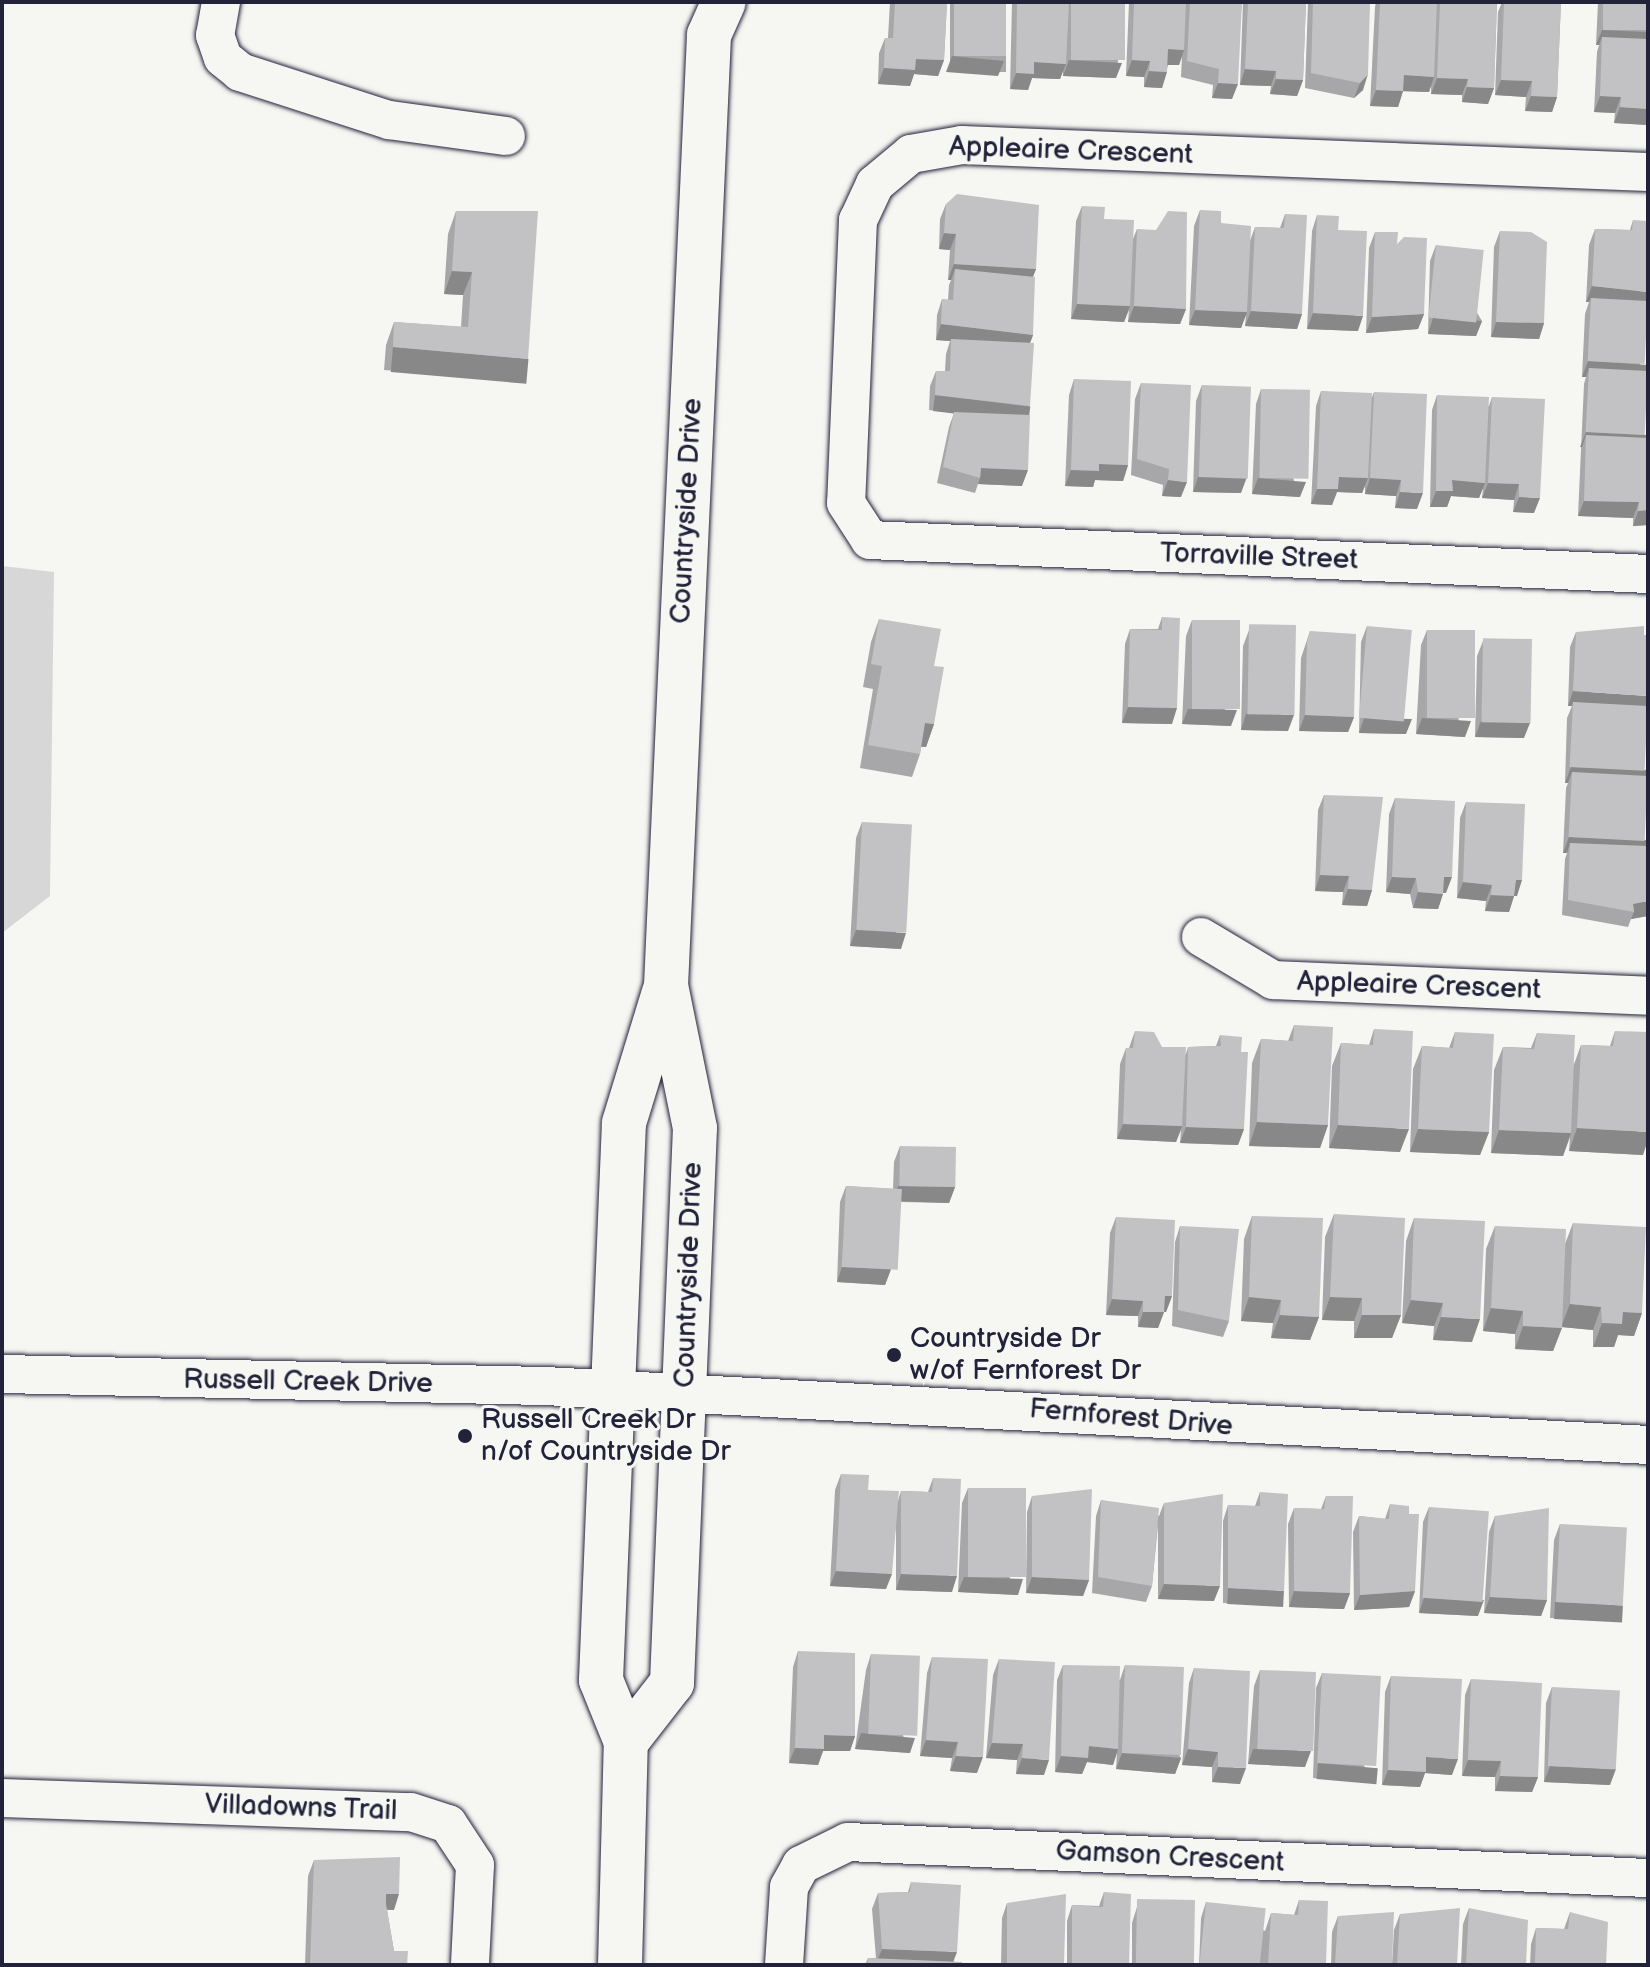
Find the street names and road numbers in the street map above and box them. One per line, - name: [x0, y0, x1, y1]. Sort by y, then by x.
- street label: Appleaire Crescent: [948, 130, 1194, 172]
- street label: Countryside Drive: [664, 397, 710, 625]
- street label: Torraville Street: [1159, 537, 1359, 577]
- street label: Appleaire Crescent: [1296, 965, 1542, 1007]
- street label: Countryside Drive: [668, 1162, 710, 1388]
- street label: Russell Creek Drive: [183, 1363, 433, 1401]
- street label: Fernforest Drive: [1028, 1392, 1234, 1444]
- street label: Villadowns Trail: [204, 1788, 398, 1828]
- street label: Gamson Crescent: [1055, 1834, 1285, 1880]

